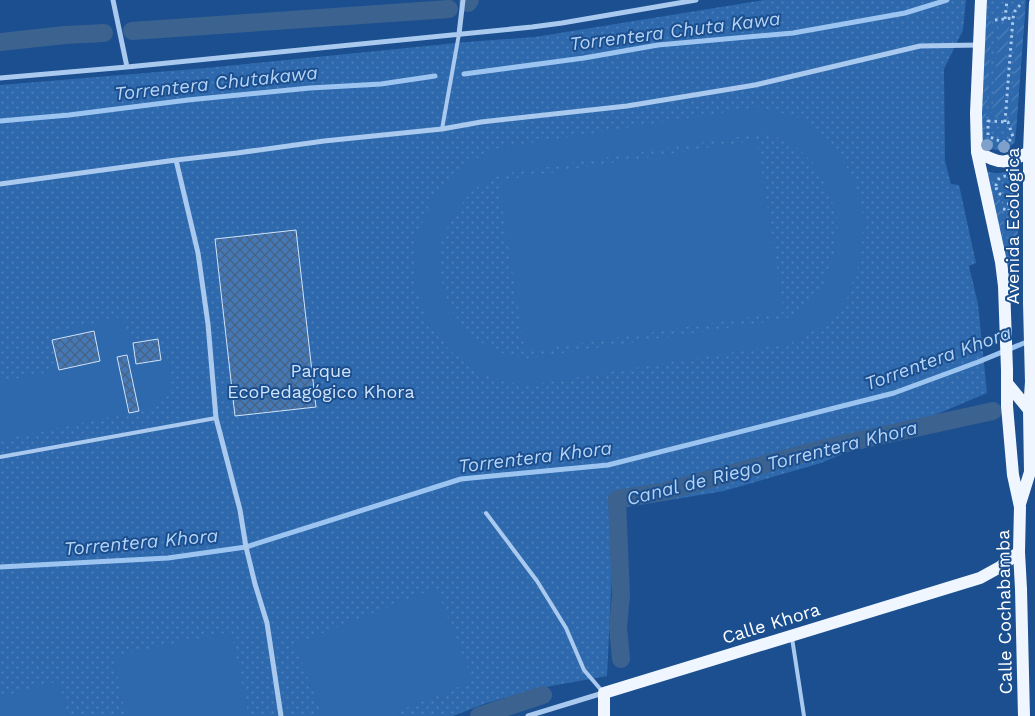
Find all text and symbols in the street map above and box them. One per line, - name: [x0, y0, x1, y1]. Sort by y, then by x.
- water label: Torrentera Chuta Kawa: [568, 7, 782, 55]
- water label: Torrentera Chutakawa: [113, 61, 319, 105]
- street label: Avenida Ecológica: [1002, 147, 1023, 305]
- water label: Torrentera Khora: [861, 321, 1015, 395]
- park label: Parque EcoPedagógico Khora: [227, 360, 415, 402]
- water label: Canal de Riego Torrentera Khora: [624, 416, 920, 510]
- water label: Torrentera Khora: [457, 436, 613, 478]
- water label: Torrentera Khora: [63, 524, 219, 560]
- street label: Calle Cochabamba: [992, 529, 1016, 695]
- street label: Calle Khora: [720, 598, 822, 648]

